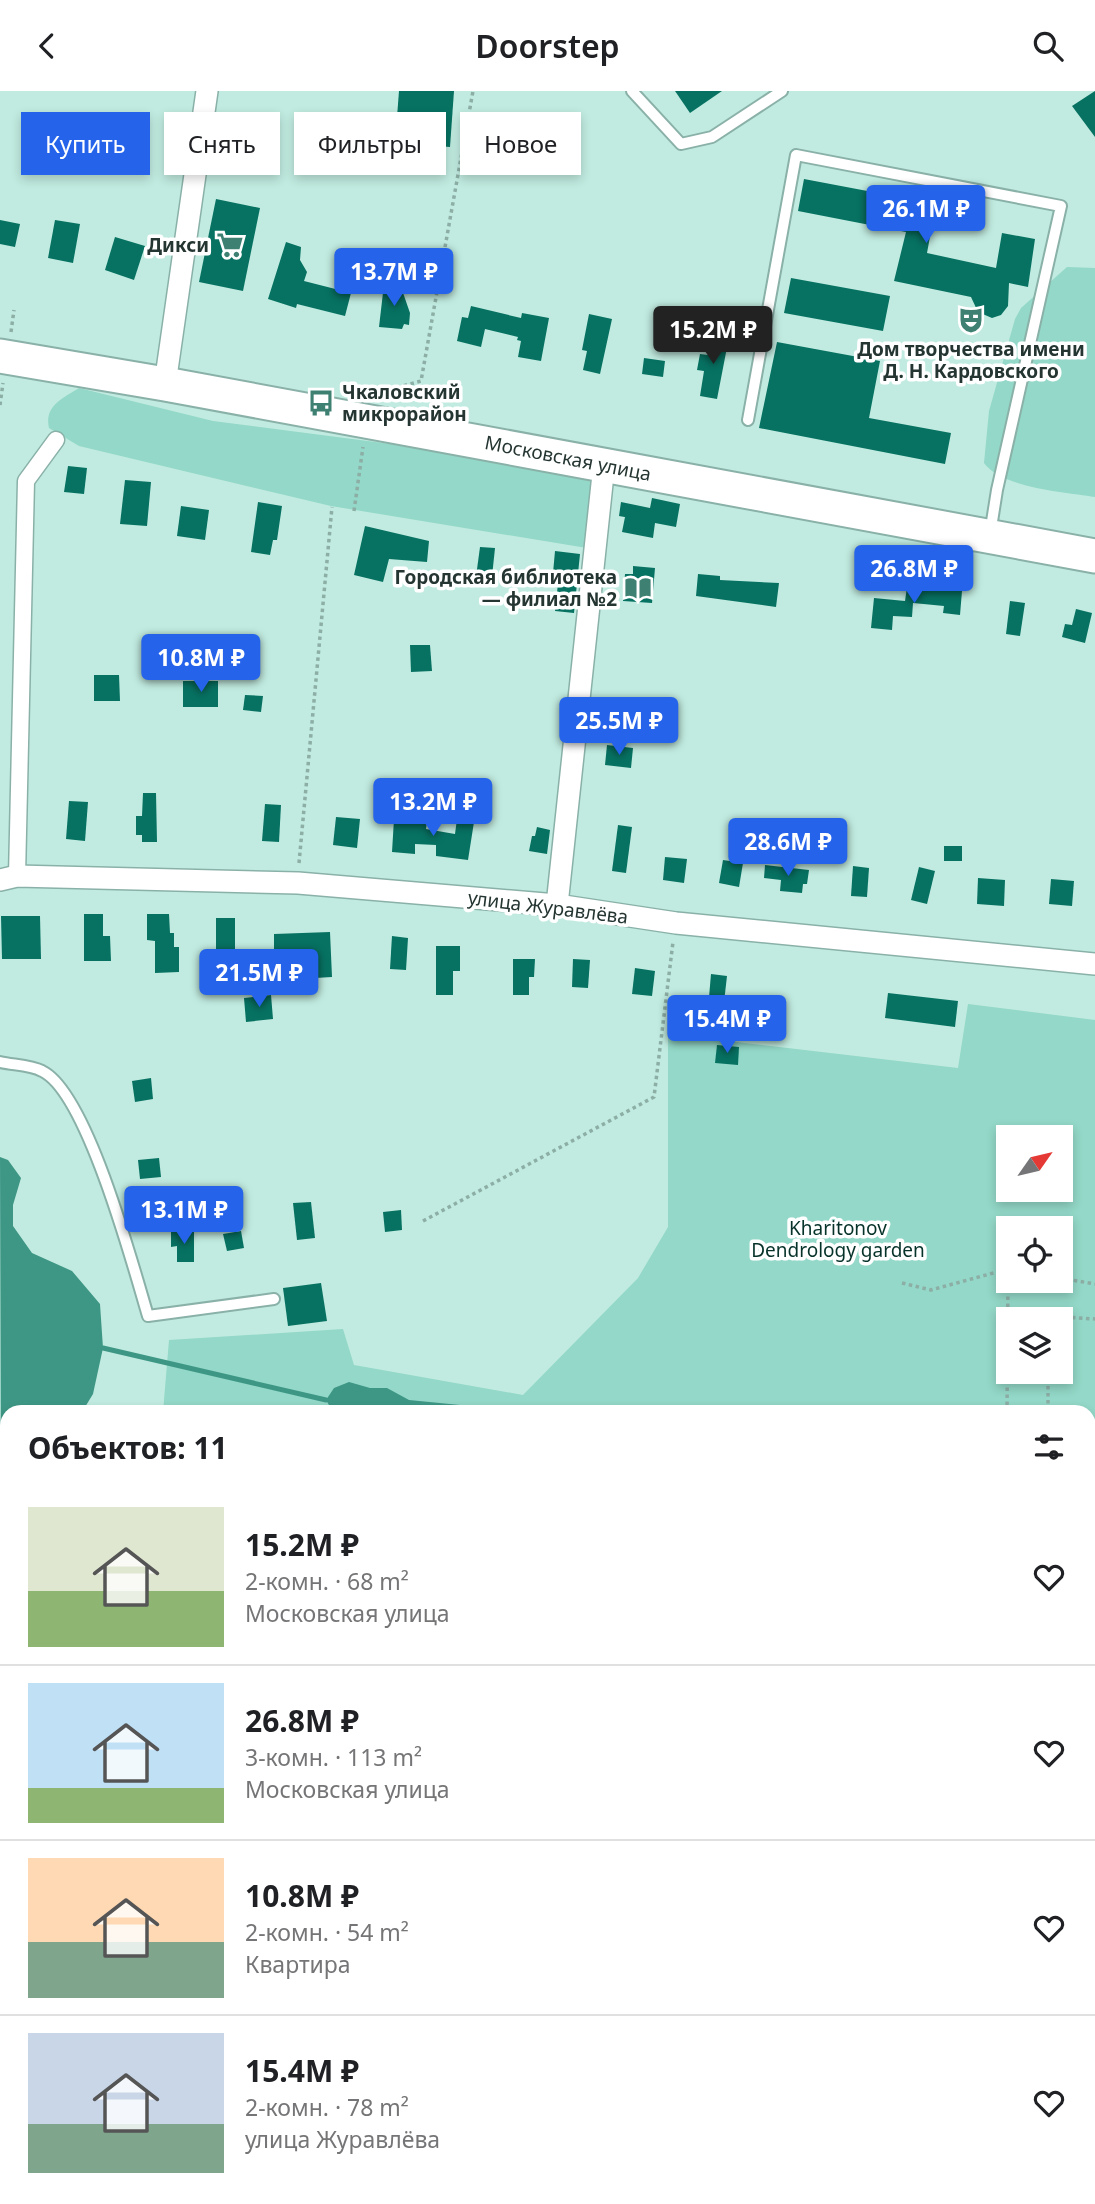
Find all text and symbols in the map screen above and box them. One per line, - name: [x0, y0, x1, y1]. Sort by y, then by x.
- text: Doorstep: [475, 24, 620, 67]
- icon: back: [28, 27, 66, 65]
- icon: search: [1029, 27, 1067, 65]
- chip: Купить: [21, 112, 150, 175]
- chip: Снять: [164, 112, 280, 175]
- chip: Фильтры: [294, 112, 446, 175]
- chip: Новое: [460, 112, 581, 175]
- pin: 26.1M ₽: [861, 185, 991, 245]
- text: 26.1M ₽: [882, 192, 970, 224]
- supermarket icon: Дикси: [215, 230, 245, 260]
- place label: Дикси: [147, 232, 209, 258]
- pin: 13.7M ₽: [329, 249, 459, 308]
- text: 13.7M ₽: [350, 255, 438, 287]
- theatre icon: Дом творчества имени Д. Н. Кардовского: [956, 305, 986, 335]
- pin: 15.2M ₽: [648, 307, 778, 366]
- text: 15.2M ₽: [669, 313, 757, 345]
- place label: Дом творчества имени Д. Н. Кардовского: [857, 336, 1085, 384]
- place label: Чкаловский микрорайон: [342, 379, 467, 427]
- bus stop icon: Чкаловский микрорайон: [306, 388, 336, 418]
- street label: Московская улица: [483, 429, 653, 487]
- pin: 26.8M ₽: [849, 545, 979, 605]
- text: 26.8M ₽: [870, 552, 958, 584]
- place label: Городская библиотека — филиал №2: [395, 564, 617, 612]
- library icon: Городская библиотека — филиал №2: [623, 573, 653, 603]
- pin: 10.8M ₽: [136, 635, 266, 694]
- text: 10.8M ₽: [157, 641, 245, 673]
- pin: 25.5M ₽: [554, 697, 684, 757]
- text: 25.5M ₽: [575, 704, 663, 736]
- pin: 13.2M ₽: [368, 779, 498, 838]
- text: 13.2M ₽: [389, 785, 477, 817]
- pin: 28.6M ₽: [723, 819, 853, 878]
- text: 28.6M ₽: [744, 825, 832, 857]
- street label: улица Журавлёва: [466, 884, 630, 930]
- pin: 21.5M ₽: [194, 949, 324, 1009]
- text: 21.5M ₽: [215, 956, 303, 988]
- pin: 15.4M ₽: [662, 995, 792, 1055]
- text: 15.4M ₽: [683, 1002, 771, 1034]
- north arrow: [996, 1125, 1073, 1202]
- map controls: [996, 1125, 1073, 1384]
- pin: 13.1M ₽: [119, 1187, 249, 1246]
- text: 13.1M ₽: [140, 1193, 228, 1225]
- park label: Kharitonov Dendrology garden: [751, 1215, 925, 1263]
- button: locate: [996, 1216, 1073, 1293]
- button: layers: [996, 1307, 1073, 1384]
- text: Объектов: 11: [28, 1427, 228, 1468]
- icon: filters: [1030, 1428, 1068, 1466]
- text: 15.2M ₽: [245, 1524, 359, 1565]
- icon: home: [84, 1535, 168, 1619]
- icon: heart: [1030, 1558, 1068, 1596]
- text: 2-комн. · 68 m²: [245, 1565, 409, 1597]
- text: Московская улица: [245, 1597, 450, 1629]
- text: 26.8M ₽: [245, 1700, 359, 1741]
- icon: home: [84, 1711, 168, 1795]
- icon: heart: [1030, 1734, 1068, 1772]
- text: 3-комн. · 113 m²: [245, 1741, 422, 1773]
- text: Московская улица: [245, 1773, 450, 1805]
- text: 10.8M ₽: [245, 1875, 359, 1916]
- icon: home: [84, 1886, 168, 1970]
- icon: heart: [1030, 1909, 1068, 1947]
- text: 2-комн. · 54 m²: [245, 1916, 409, 1948]
- text: Квартира: [245, 1948, 351, 1980]
- text: 15.4M ₽: [245, 2050, 359, 2091]
- icon: home: [84, 2061, 168, 2145]
- icon: heart: [1030, 2084, 1068, 2122]
- text: 2-комн. · 78 m²: [245, 2091, 409, 2123]
- text: улица Журавлёва: [245, 2123, 440, 2155]

